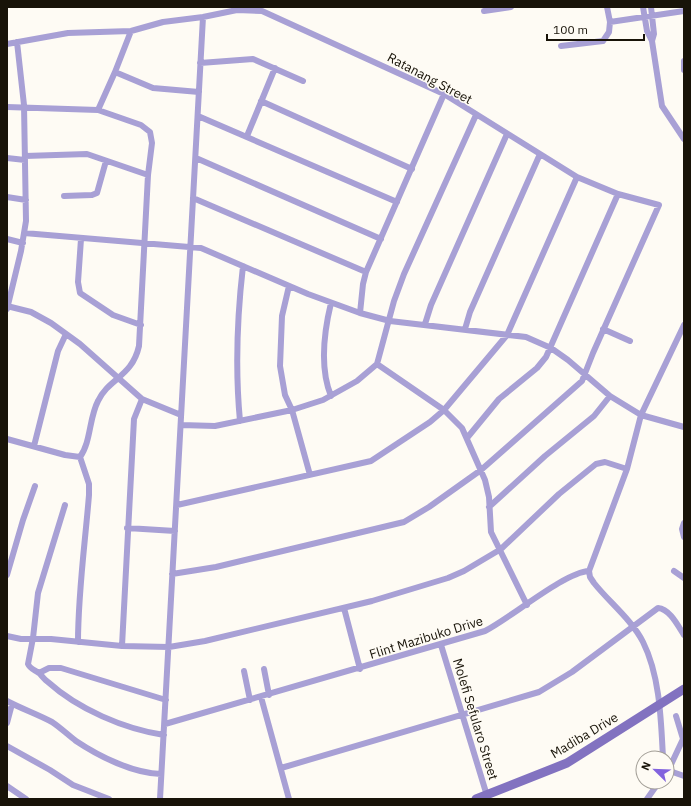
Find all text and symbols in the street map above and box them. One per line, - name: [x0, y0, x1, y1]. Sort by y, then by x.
- scale bar: [547, 16, 644, 42]
- text: 100 m: [553, 22, 588, 37]
- street label: Ratanang Street: [384, 49, 475, 108]
- street label: Flint Mazibuko Drive: [367, 612, 485, 663]
- street label: Molefi Sefularo Street: [449, 656, 502, 782]
- street label: Madiba Drive: [547, 709, 621, 762]
- north arrow: [635, 750, 675, 790]
- text: N: [638, 760, 654, 772]

